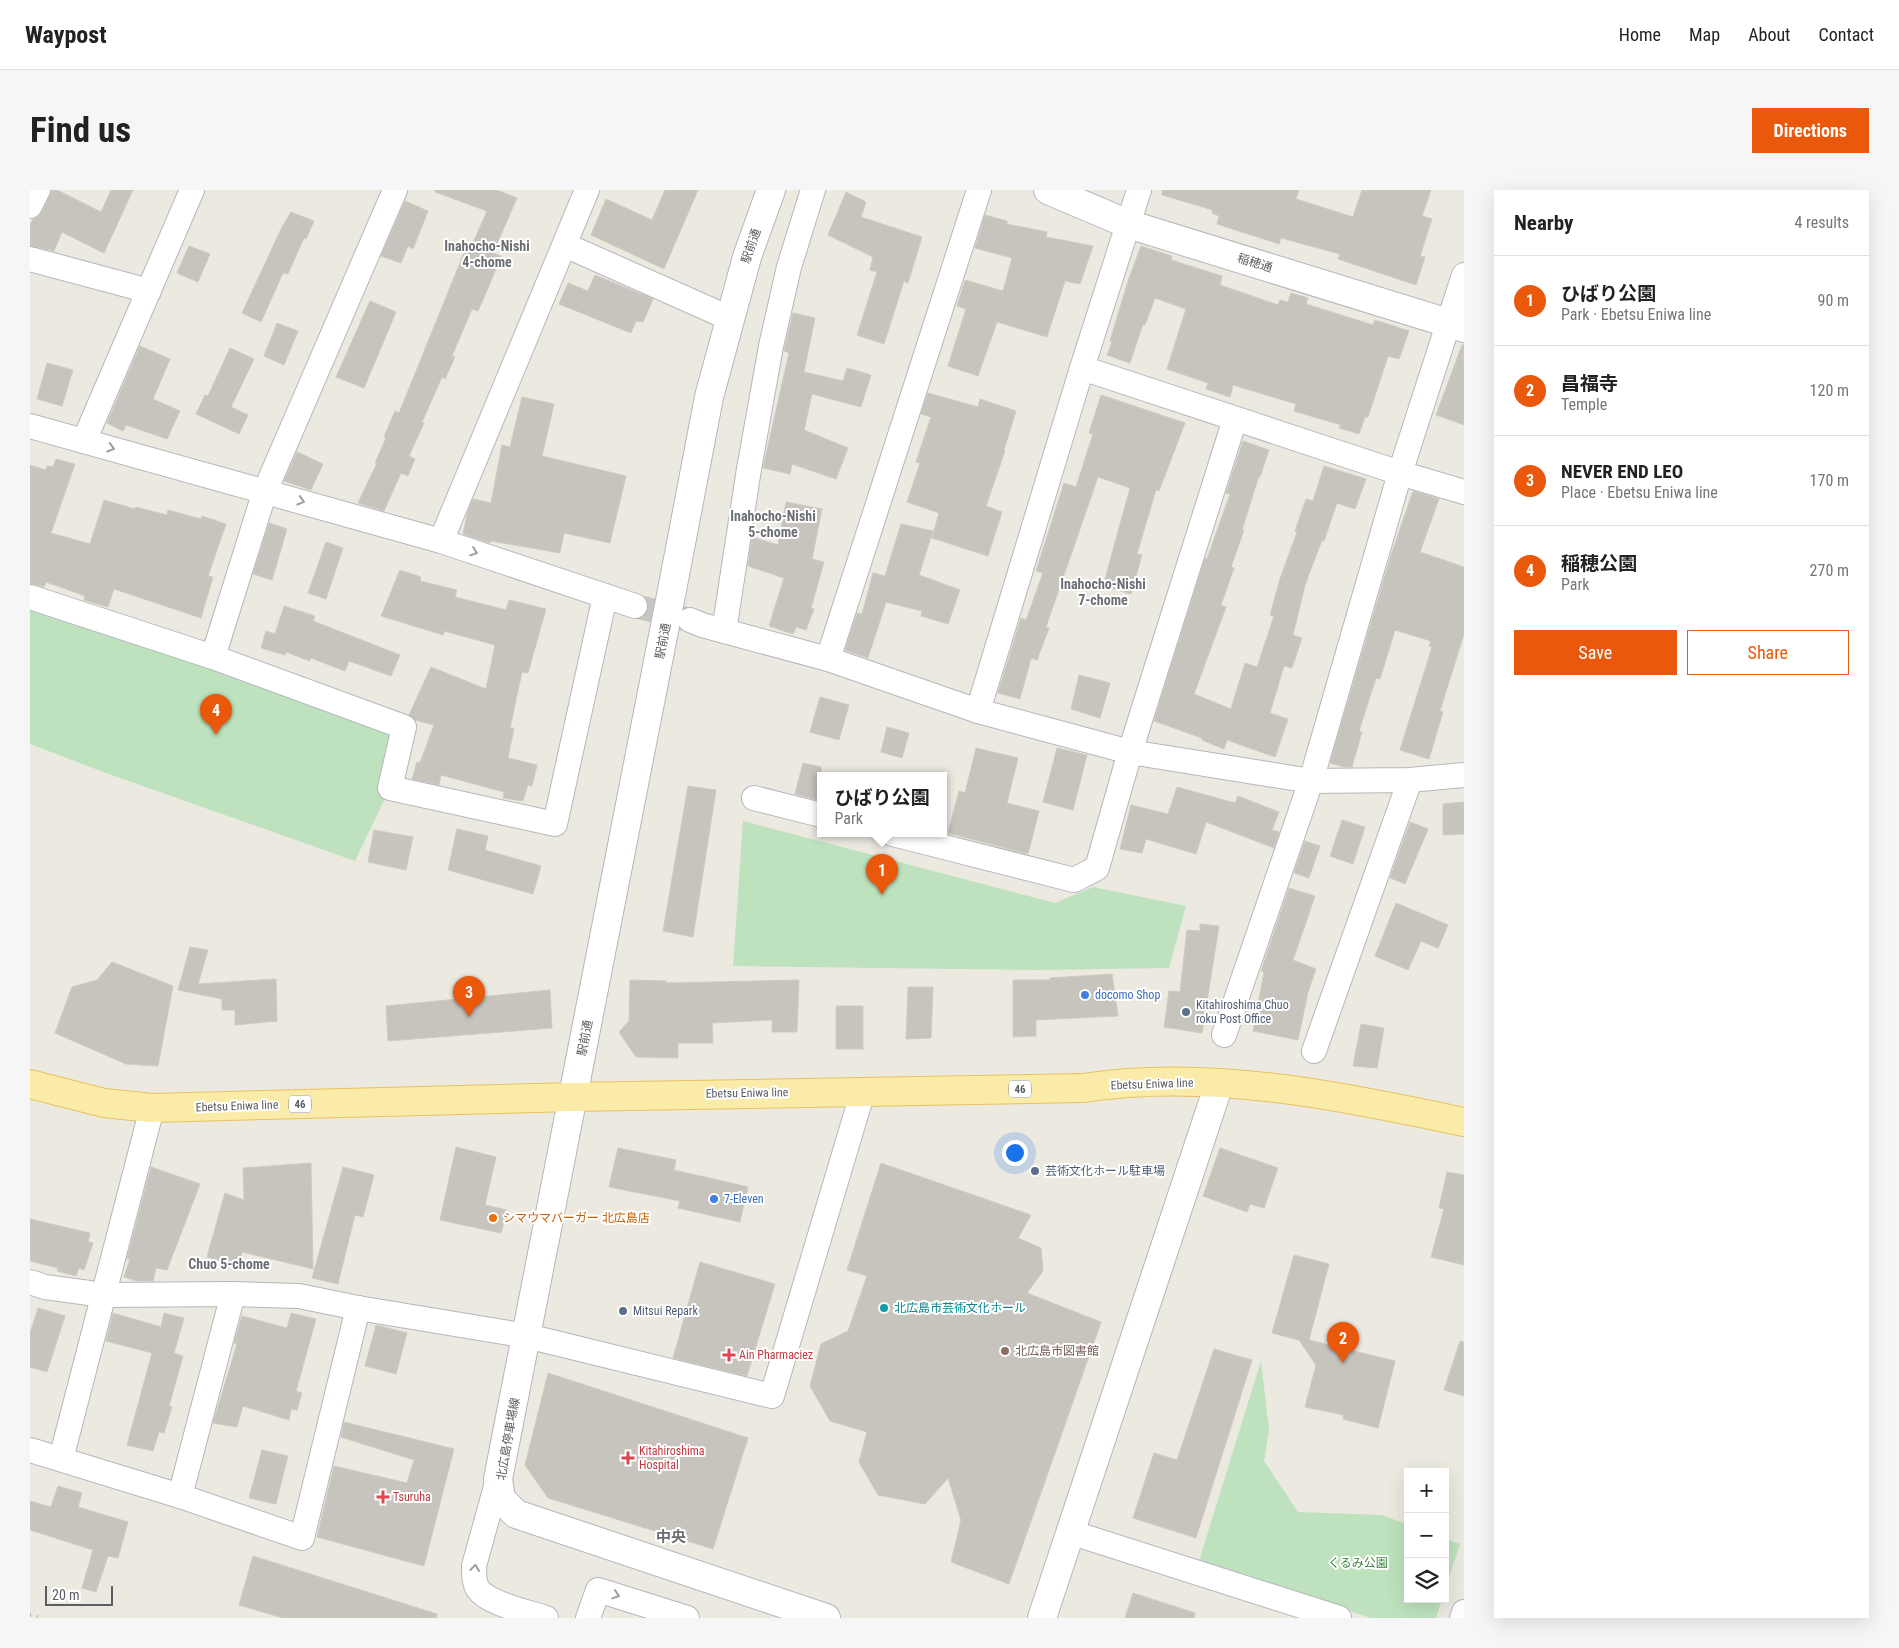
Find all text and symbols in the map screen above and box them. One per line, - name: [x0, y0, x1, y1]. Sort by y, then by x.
- text: Waypost: [25, 21, 107, 49]
- text: Home: [1619, 24, 1661, 45]
- text: Map: [1689, 24, 1720, 45]
- text: About: [1748, 24, 1790, 45]
- text: Contact: [1818, 24, 1874, 45]
- button: Directions: [1752, 108, 1869, 153]
- text: Find us: [30, 110, 131, 151]
- text: Nearby: [1514, 211, 1573, 235]
- text: 4 results: [1794, 213, 1849, 232]
- street label: 駅前通: [739, 227, 763, 265]
- district label: Inahocho-Nishi 4-chome: [444, 238, 530, 270]
- street label: 稲穂通: [1236, 251, 1274, 275]
- text: ひばり公園: [1561, 282, 1656, 305]
- text: 1: [1526, 291, 1534, 310]
- text: 90 m: [1817, 291, 1849, 310]
- text: Park · Ebetsu Eniwa line: [1561, 305, 1711, 324]
- text: 昌福寺: [1561, 372, 1618, 395]
- text: 2: [1526, 381, 1534, 400]
- text: 120 m: [1810, 381, 1849, 400]
- text: Temple: [1561, 395, 1607, 414]
- one-way arrow: [106, 442, 115, 453]
- text: NEVER END LEO: [1561, 460, 1683, 483]
- text: 3: [1526, 471, 1534, 490]
- text: 170 m: [1810, 471, 1849, 490]
- text: Place · Ebetsu Eniwa line: [1561, 483, 1718, 502]
- one-way arrow: [296, 496, 305, 506]
- district label: Inahocho-Nishi 5-chome: [730, 508, 816, 540]
- one-way arrow: [469, 546, 477, 556]
- text: 稲穂公園: [1561, 552, 1637, 575]
- text: 4: [1526, 561, 1534, 580]
- text: 270 m: [1810, 561, 1849, 580]
- text: Park: [1561, 575, 1590, 594]
- district label: Inahocho-Nishi 7-chome: [1060, 576, 1146, 608]
- street label: 駅前通: [653, 622, 673, 660]
- button: Save: [1514, 630, 1677, 675]
- button: Share: [1687, 630, 1849, 675]
- pin: 4: [200, 694, 232, 735]
- popup: [817, 772, 947, 837]
- text: ひばり公園: [834, 786, 930, 809]
- text: Park: [834, 809, 863, 828]
- pin: 1: [866, 854, 898, 895]
- pin: 3: [453, 976, 485, 1017]
- place label: docomo Shop: [1095, 988, 1160, 1002]
- marker: docomo Shop: [1079, 989, 1091, 1001]
- place label: Kitahiroshima Chuo roku Post Office: [1196, 998, 1289, 1026]
- marker: Kitahiroshima Chuo roku Post Office: [1180, 1006, 1192, 1018]
- street label: 駅前通: [575, 1019, 595, 1057]
- street label: Ebetsu Eniwa line: [1110, 1076, 1194, 1092]
- road number: 46: [1009, 1081, 1031, 1098]
- street label: Ebetsu Eniwa line: [705, 1085, 789, 1101]
- road number: 46: [289, 1096, 311, 1112]
- street label: Ebetsu Eniwa line: [195, 1098, 279, 1114]
- your location: [1002, 1140, 1028, 1166]
- place label: 芸術文化ホール駐車場: [1045, 1164, 1165, 1178]
- marker: 芸術文化ホール駐車場: [1029, 1165, 1041, 1177]
- place label: 7-Eleven: [724, 1192, 764, 1206]
- marker: 7-Eleven: [708, 1193, 720, 1205]
- place label: シマウマバーガー 北広島店: [503, 1211, 650, 1225]
- marker: シマウマバーガー 北広島店: [487, 1212, 499, 1224]
- district label: Chuo 5-chome: [188, 1256, 270, 1272]
- place label: 北広島市芸術文化ホール: [894, 1301, 1026, 1315]
- marker: 北広島市芸術文化ホール: [878, 1302, 890, 1314]
- place label: Mitsui Repark: [633, 1304, 698, 1318]
- marker: Mitsui Repark: [617, 1305, 629, 1317]
- pin: 2: [1327, 1322, 1359, 1363]
- place label: 北広島市図書館: [1015, 1344, 1099, 1358]
- marker: 北広島市図書館: [999, 1345, 1011, 1357]
- place label: Ain Pharmaciez: [739, 1348, 813, 1362]
- marker: Ain Pharmaciez: [723, 1349, 735, 1361]
- street label: 北広島停車場線: [494, 1396, 522, 1482]
- place label: Kitahiroshima Hospital: [639, 1444, 705, 1472]
- marker: Kitahiroshima Hospital: [621, 1451, 635, 1465]
- map controls: [1404, 1468, 1449, 1603]
- button: +: [1404, 1468, 1449, 1513]
- place label: Tsuruha: [393, 1490, 431, 1504]
- marker: Tsuruha: [377, 1491, 389, 1503]
- button: −: [1404, 1513, 1449, 1558]
- district label: 中央: [656, 1528, 686, 1546]
- park label: くるみ公園: [1328, 1556, 1388, 1570]
- button: layers: [1404, 1558, 1449, 1603]
- one-way arrow: [469, 1564, 480, 1572]
- scale bar: [45, 1583, 112, 1606]
- text: 20 m: [52, 1587, 80, 1603]
- one-way arrow: [611, 1590, 619, 1600]

